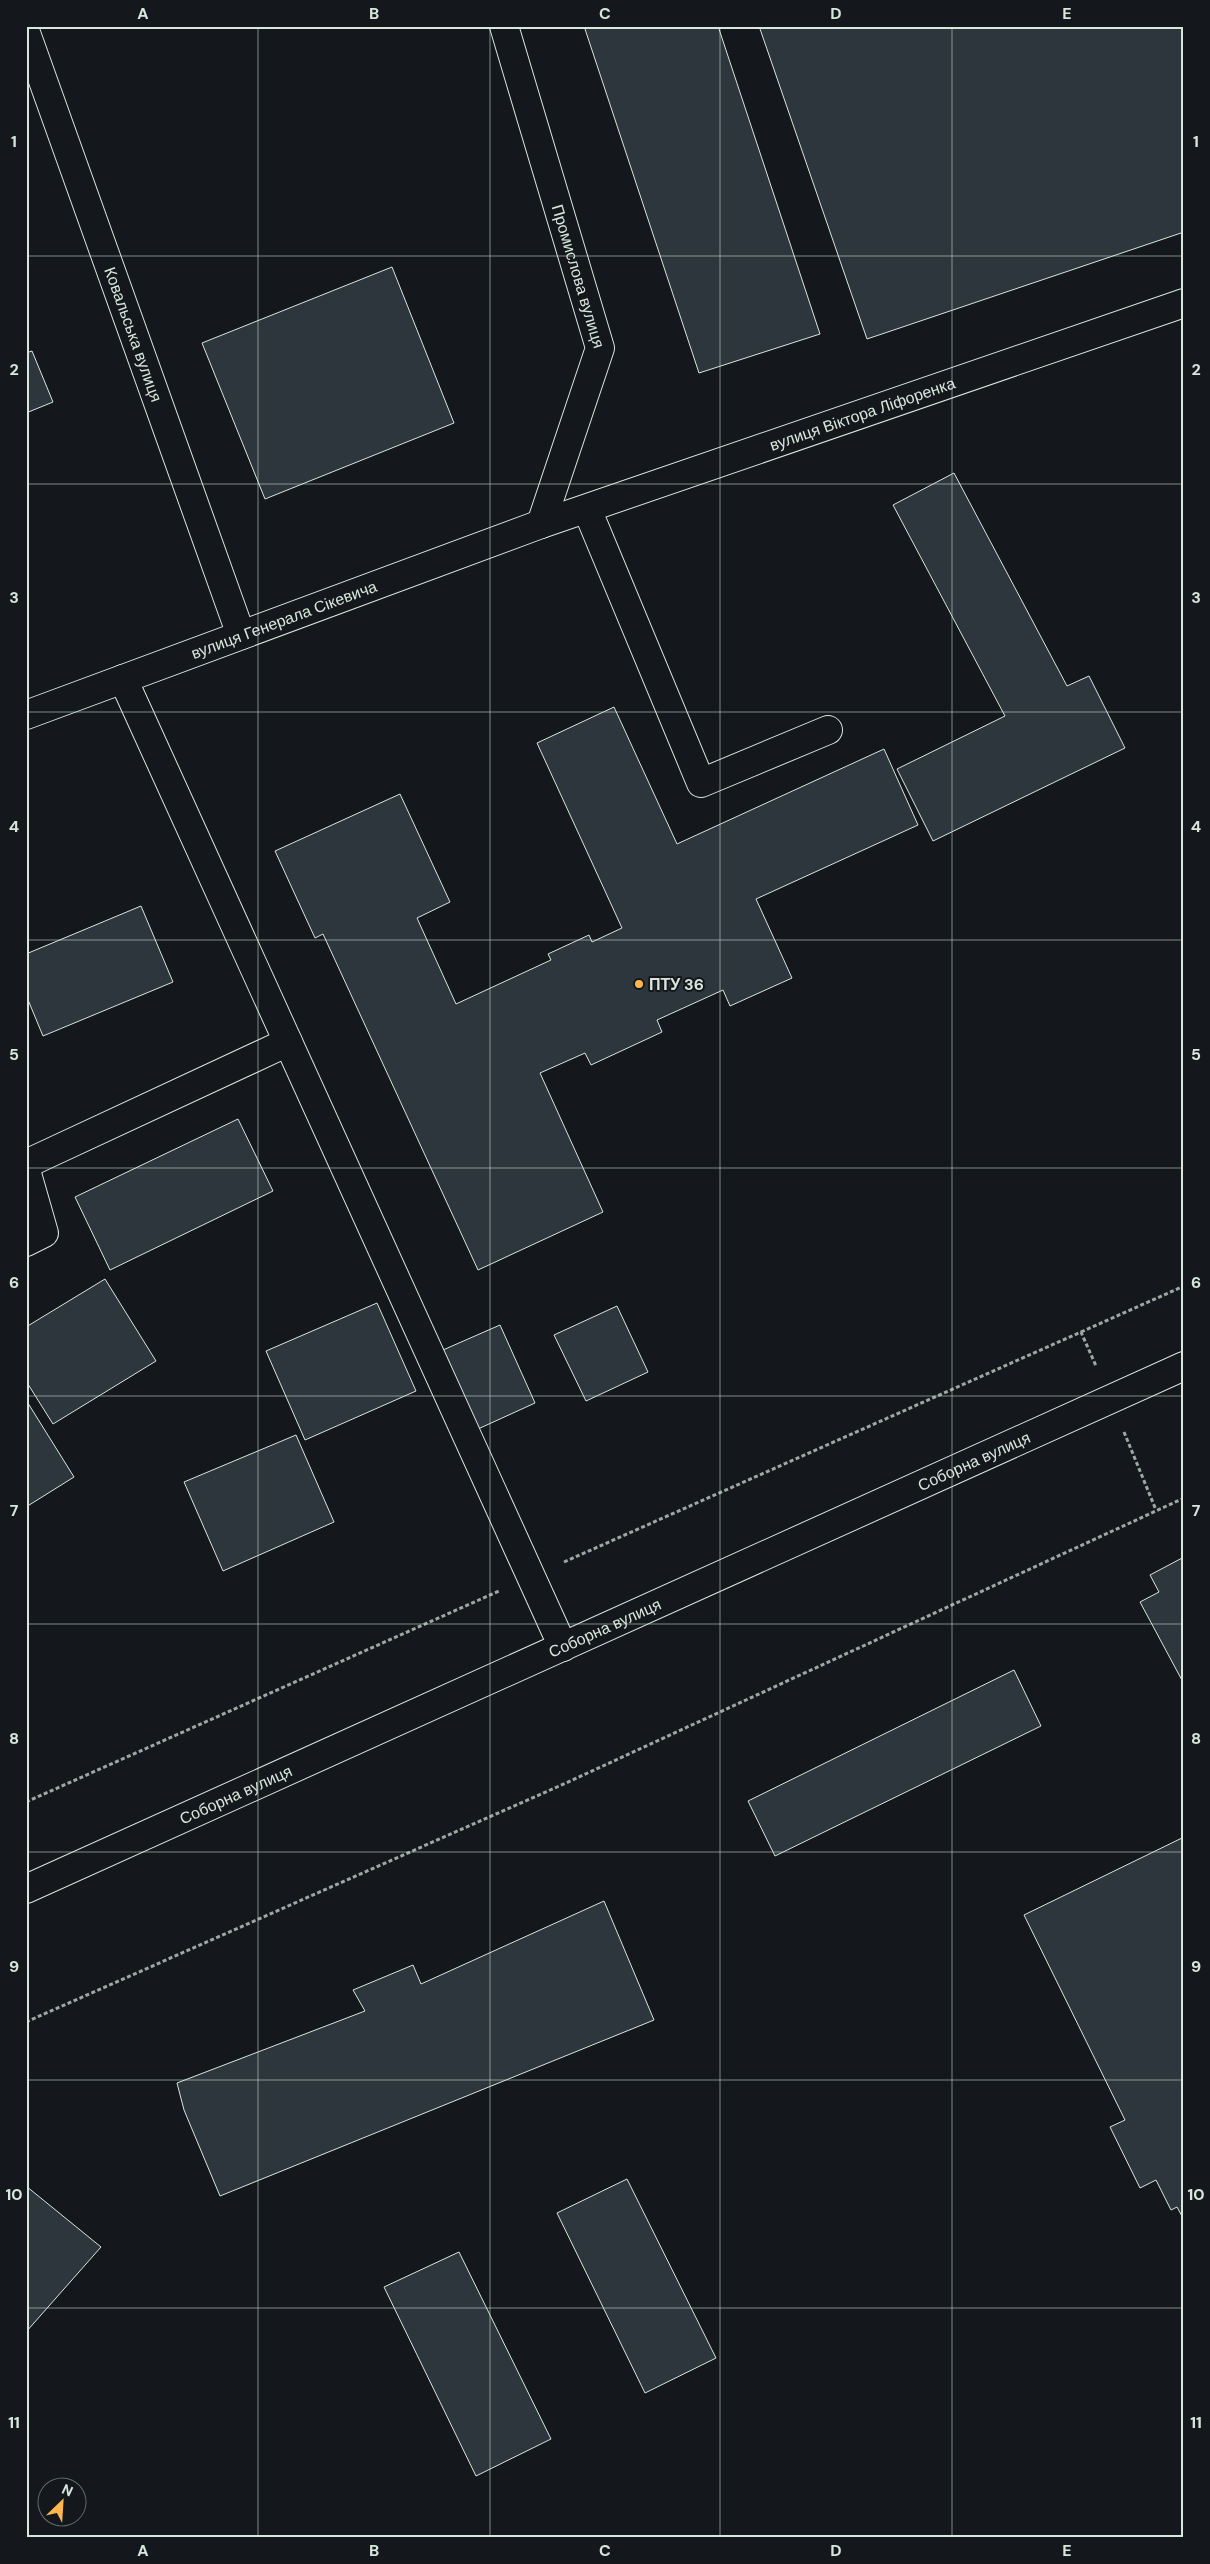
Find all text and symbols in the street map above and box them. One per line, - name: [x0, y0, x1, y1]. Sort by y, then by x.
- text: A: [137, 3, 149, 24]
- text: B: [369, 3, 379, 24]
- text: C: [599, 3, 611, 24]
- text: D: [830, 3, 842, 24]
- text: E: [1062, 3, 1072, 24]
- text: 1: [11, 131, 17, 152]
- text: 1: [1193, 131, 1199, 152]
- street label: Промислова вулиця: [547, 202, 609, 351]
- street label: Ковальська вулиця: [99, 264, 167, 405]
- text: 2: [9, 359, 19, 380]
- text: 2: [1191, 359, 1201, 380]
- street label: вулиця Віктора Ліфоренка: [767, 372, 958, 456]
- street label: вулиця Генерала Сікевича: [188, 576, 380, 664]
- text: 3: [9, 587, 19, 608]
- text: 3: [1191, 587, 1201, 608]
- text: 4: [9, 816, 19, 837]
- text: 4: [1191, 816, 1201, 837]
- place label: ПТУ 36: [649, 974, 704, 995]
- marker: ПТУ 36: [633, 978, 645, 990]
- text: 5: [9, 1044, 19, 1065]
- text: 5: [1191, 1044, 1201, 1065]
- text: 6: [9, 1272, 19, 1293]
- text: 6: [1191, 1272, 1201, 1293]
- street label: Соборна вулиця: [914, 1427, 1034, 1496]
- text: 7: [10, 1500, 19, 1521]
- text: 7: [1192, 1500, 1201, 1521]
- street label: Соборна вулиця: [545, 1594, 665, 1663]
- text: 8: [9, 1728, 19, 1749]
- text: 8: [1191, 1728, 1201, 1749]
- street label: Соборна вулиця: [176, 1760, 295, 1829]
- text: 9: [9, 1956, 19, 1977]
- text: 9: [1191, 1956, 1201, 1977]
- text: 10: [5, 2184, 23, 2205]
- text: 10: [1187, 2184, 1205, 2205]
- text: 11: [8, 2412, 20, 2433]
- text: 11: [1190, 2412, 1202, 2433]
- north arrow: [38, 2476, 88, 2526]
- text: N: [59, 2480, 76, 2501]
- text: A: [137, 2540, 149, 2561]
- text: B: [369, 2540, 379, 2561]
- text: C: [599, 2540, 611, 2561]
- text: D: [830, 2540, 842, 2561]
- text: E: [1062, 2540, 1072, 2561]

